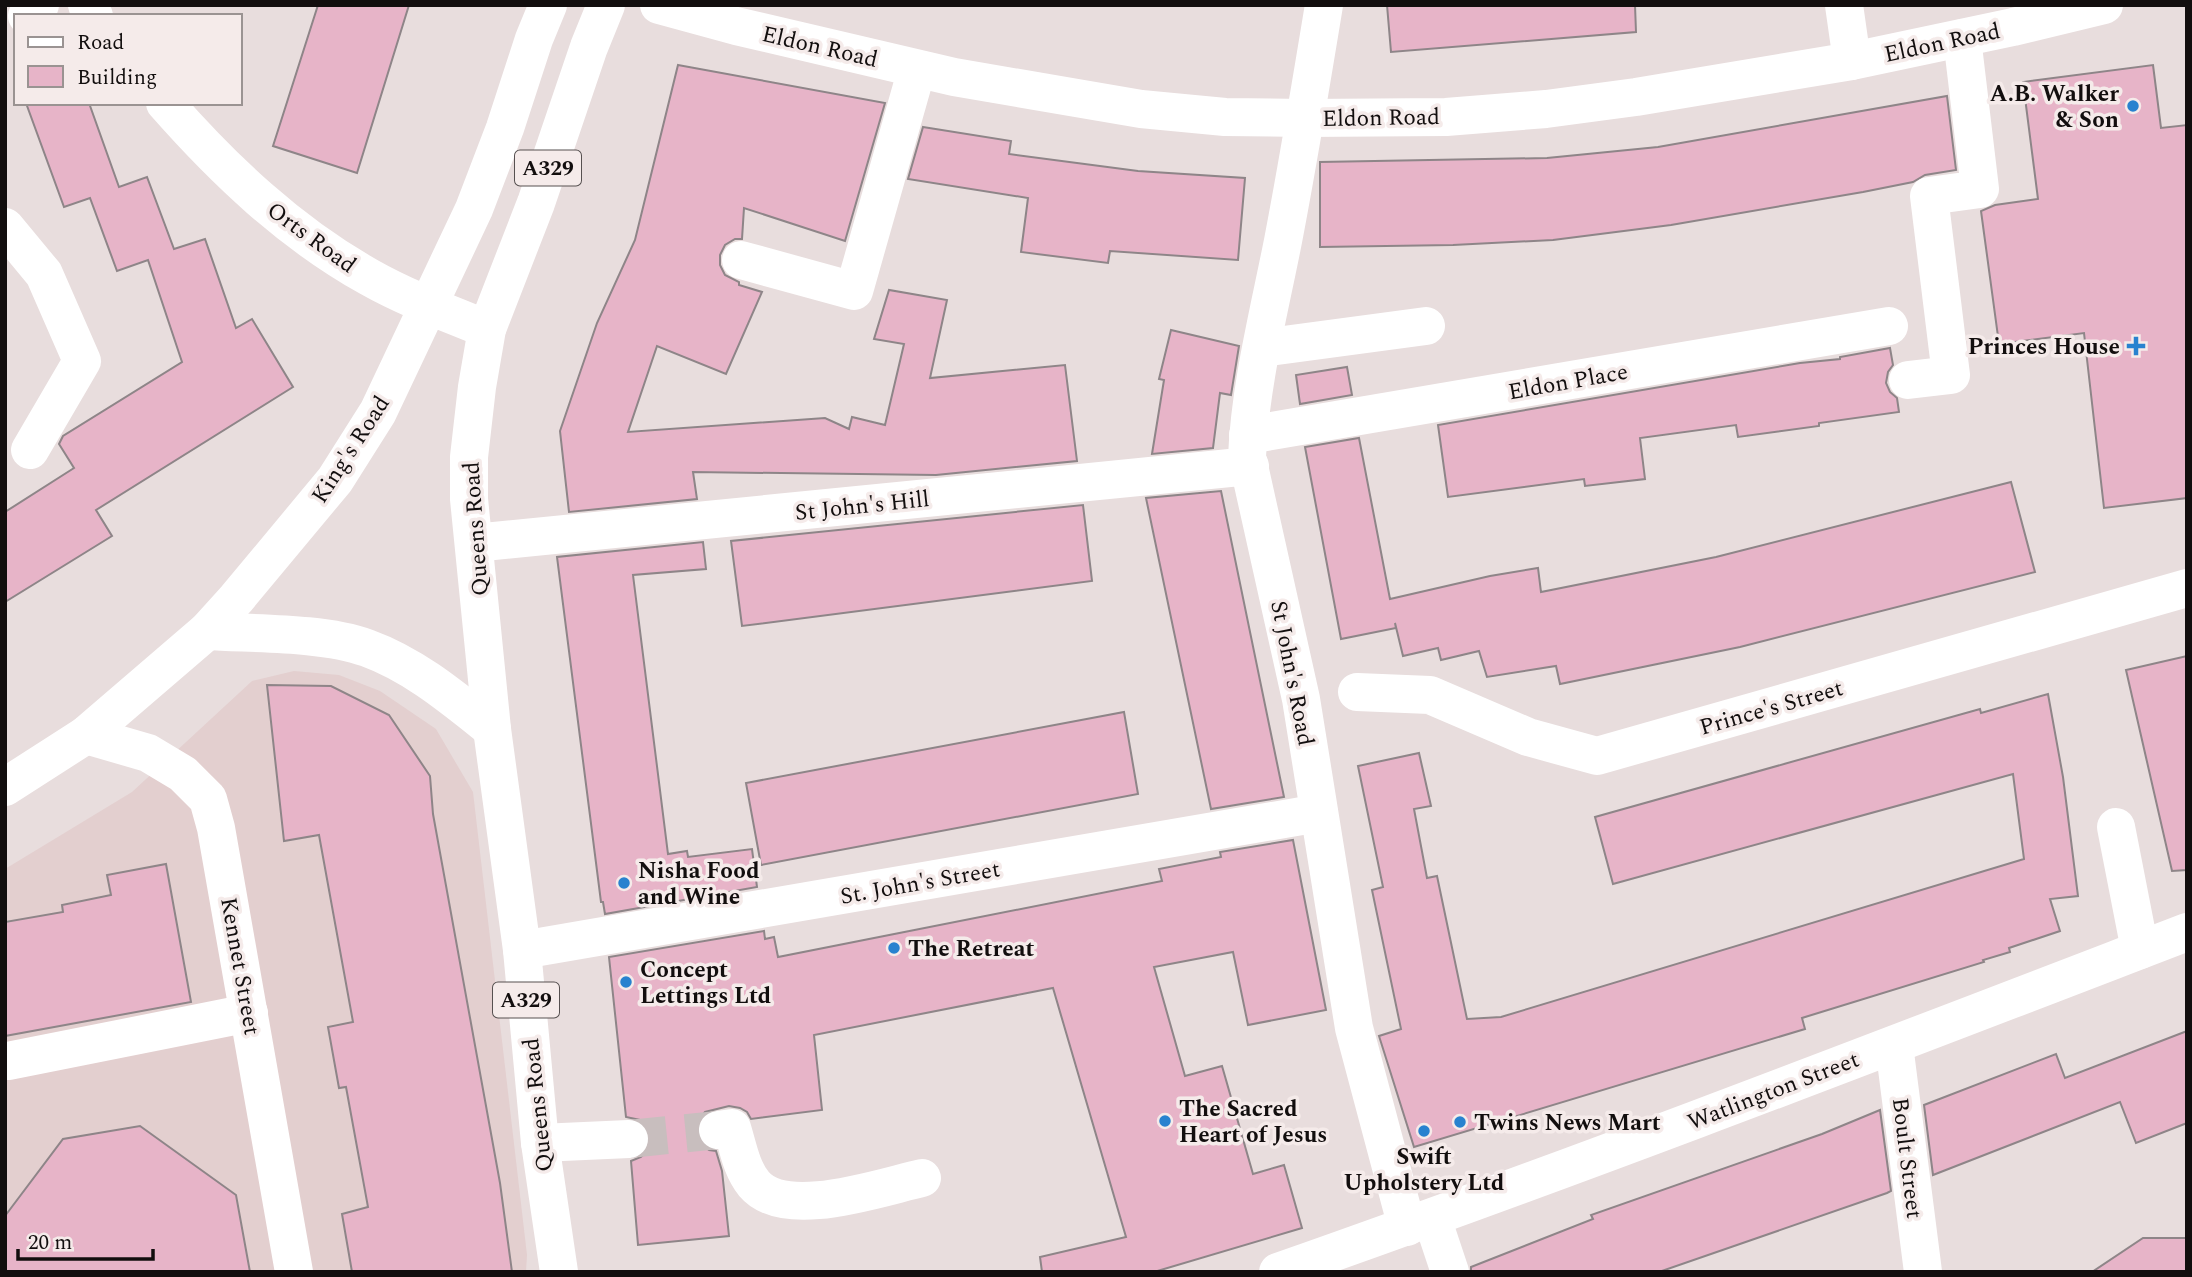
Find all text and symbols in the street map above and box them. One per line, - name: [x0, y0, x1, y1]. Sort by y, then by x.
- legend: [14, 14, 242, 105]
- street label: Eldon Road: [1881, 14, 2004, 73]
- street label: Eldon Road: [758, 17, 881, 78]
- text: Road: [77, 27, 124, 59]
- text: Building: [77, 62, 157, 94]
- place label: A.B. Walker & Son: [1990, 77, 2119, 138]
- marker: A.B. Walker & Son: [2125, 98, 2141, 114]
- street label: Eldon Road: [1322, 100, 1440, 137]
- road number: A329: [515, 150, 581, 186]
- street label: Orts Road: [259, 194, 363, 283]
- place label: Princes House: [1968, 330, 2120, 365]
- marker: Princes House: [2126, 336, 2146, 356]
- street label: Eldon Place: [1506, 355, 1631, 410]
- street label: King's Road: [303, 389, 399, 511]
- street label: Queens Road: [454, 460, 499, 597]
- street label: St John's Hill: [793, 482, 931, 531]
- street label: St John's Road: [1260, 598, 1323, 749]
- street label: Prince's Street: [1695, 671, 1847, 746]
- street label: St. John's Street: [838, 852, 1003, 915]
- place label: Nisha Food and Wine: [638, 854, 760, 915]
- marker: Nisha Food and Wine: [616, 875, 632, 891]
- street label: Kennet Street: [210, 895, 269, 1038]
- place label: The Retreat: [908, 932, 1035, 967]
- marker: The Retreat: [886, 940, 902, 956]
- place label: Concept Lettings Ltd: [640, 953, 771, 1014]
- marker: Concept Lettings Ltd: [618, 974, 634, 990]
- road number: A329: [493, 982, 559, 1018]
- street label: Queens Road: [514, 1036, 563, 1174]
- street label: Watlington Street: [1683, 1043, 1864, 1140]
- place label: The Sacred Heart of Jesus: [1179, 1092, 1327, 1153]
- street label: Boult Street: [1882, 1096, 1931, 1221]
- place label: Twins News Mart: [1474, 1106, 1661, 1141]
- marker: The Sacred Heart of Jesus: [1157, 1113, 1173, 1129]
- marker: Twins News Mart: [1452, 1114, 1468, 1130]
- marker: Swift Upholstery Ltd: [1416, 1123, 1432, 1139]
- place label: Swift Upholstery Ltd: [1344, 1140, 1504, 1201]
- scale bar: [18, 1218, 152, 1262]
- text: 20 m: [28, 1227, 72, 1259]

